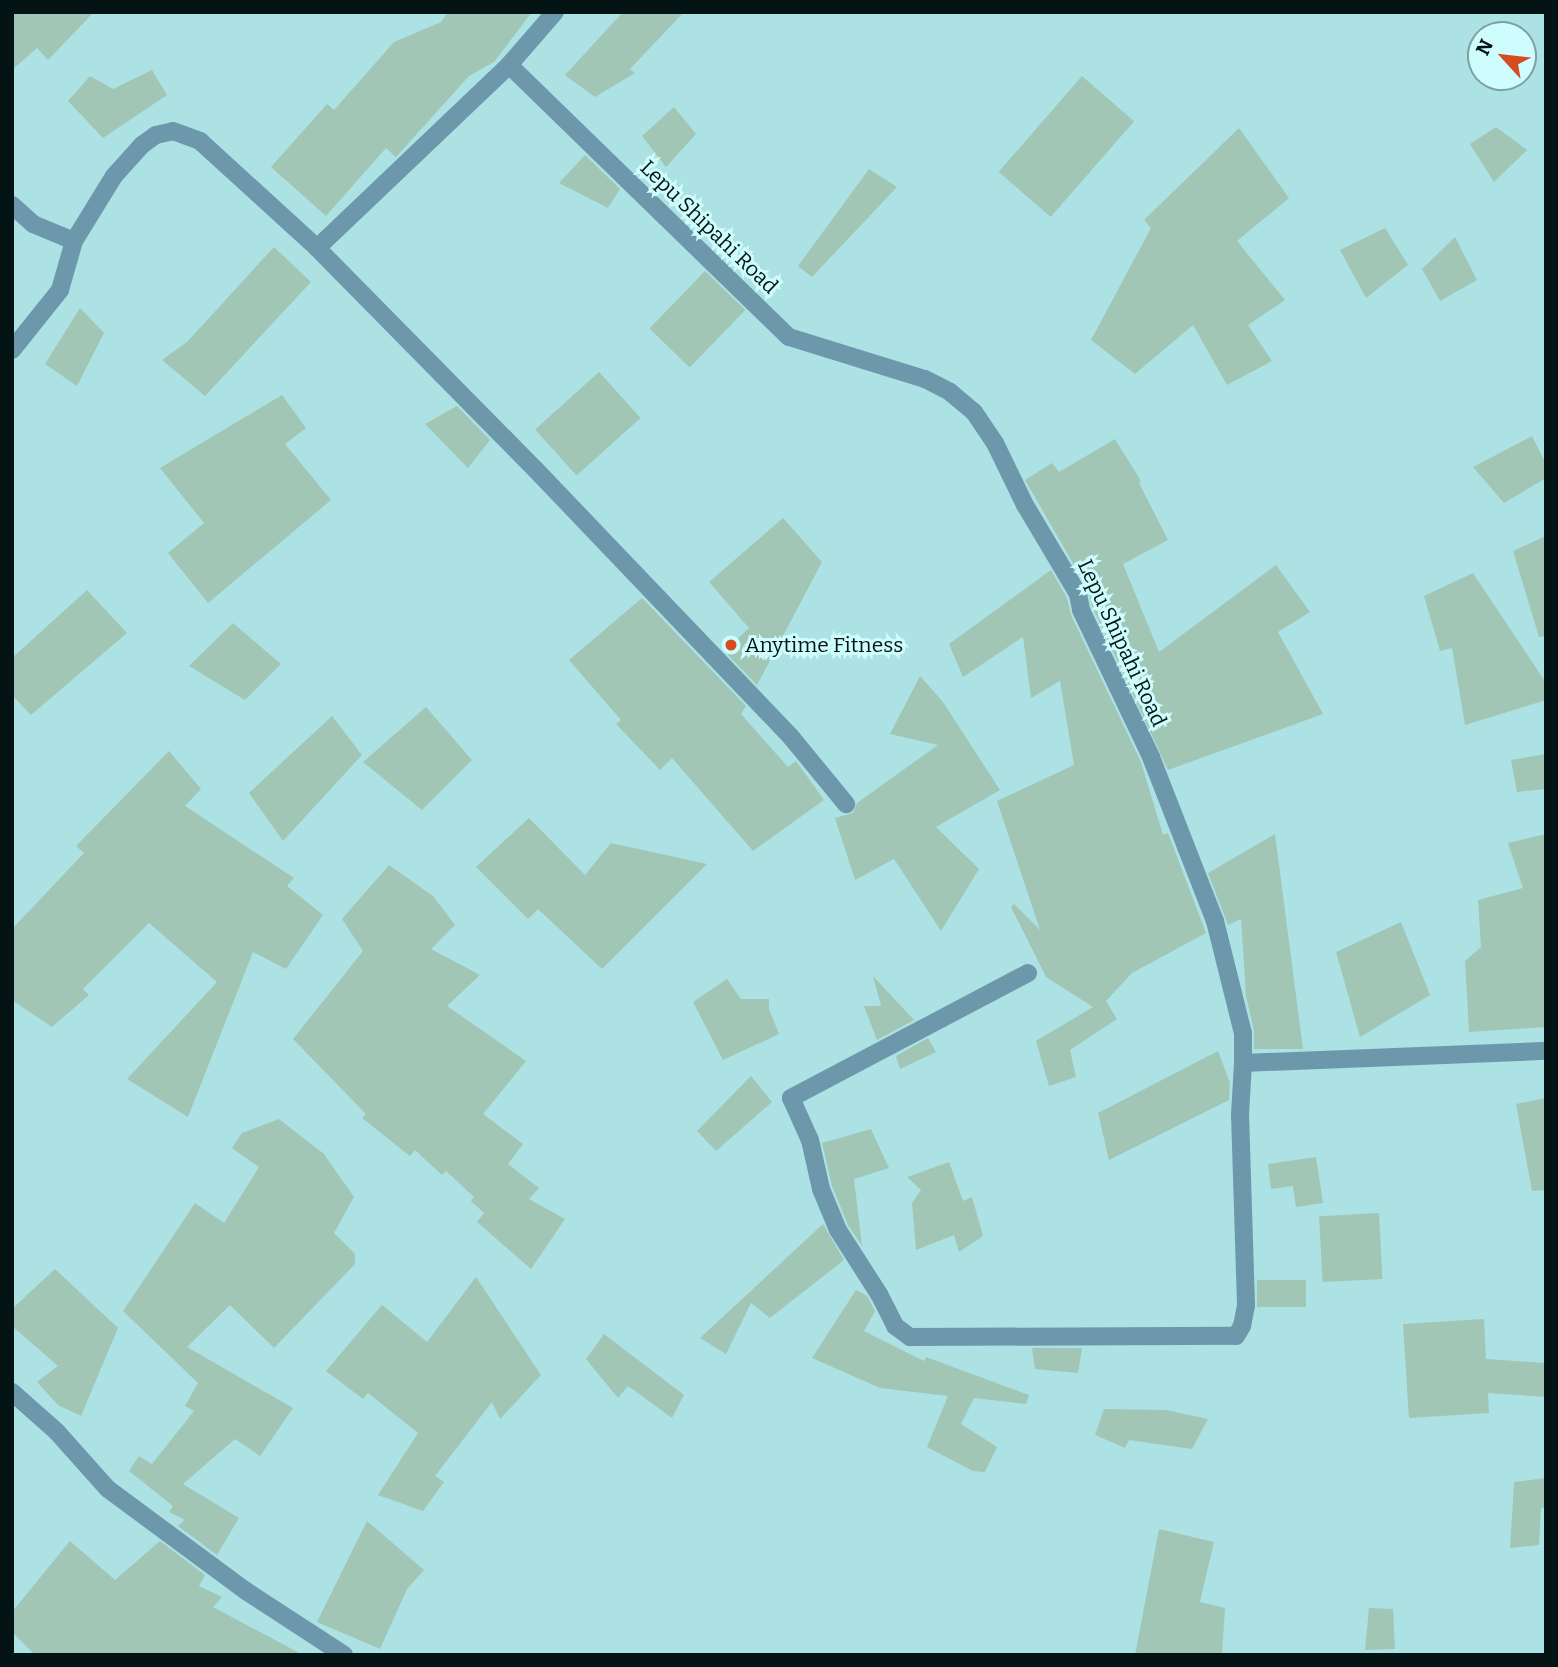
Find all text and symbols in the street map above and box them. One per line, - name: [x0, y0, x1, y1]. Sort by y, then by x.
- north arrow: [1467, 21, 1537, 91]
- text: N: [1471, 35, 1498, 59]
- street label: Lepu Shipahi Road: [635, 155, 783, 299]
- street label: Lepu Shipahi Road: [1072, 555, 1172, 731]
- place label: Anytime Fitness: [745, 632, 903, 658]
- marker: Anytime Fitness: [723, 637, 739, 653]

